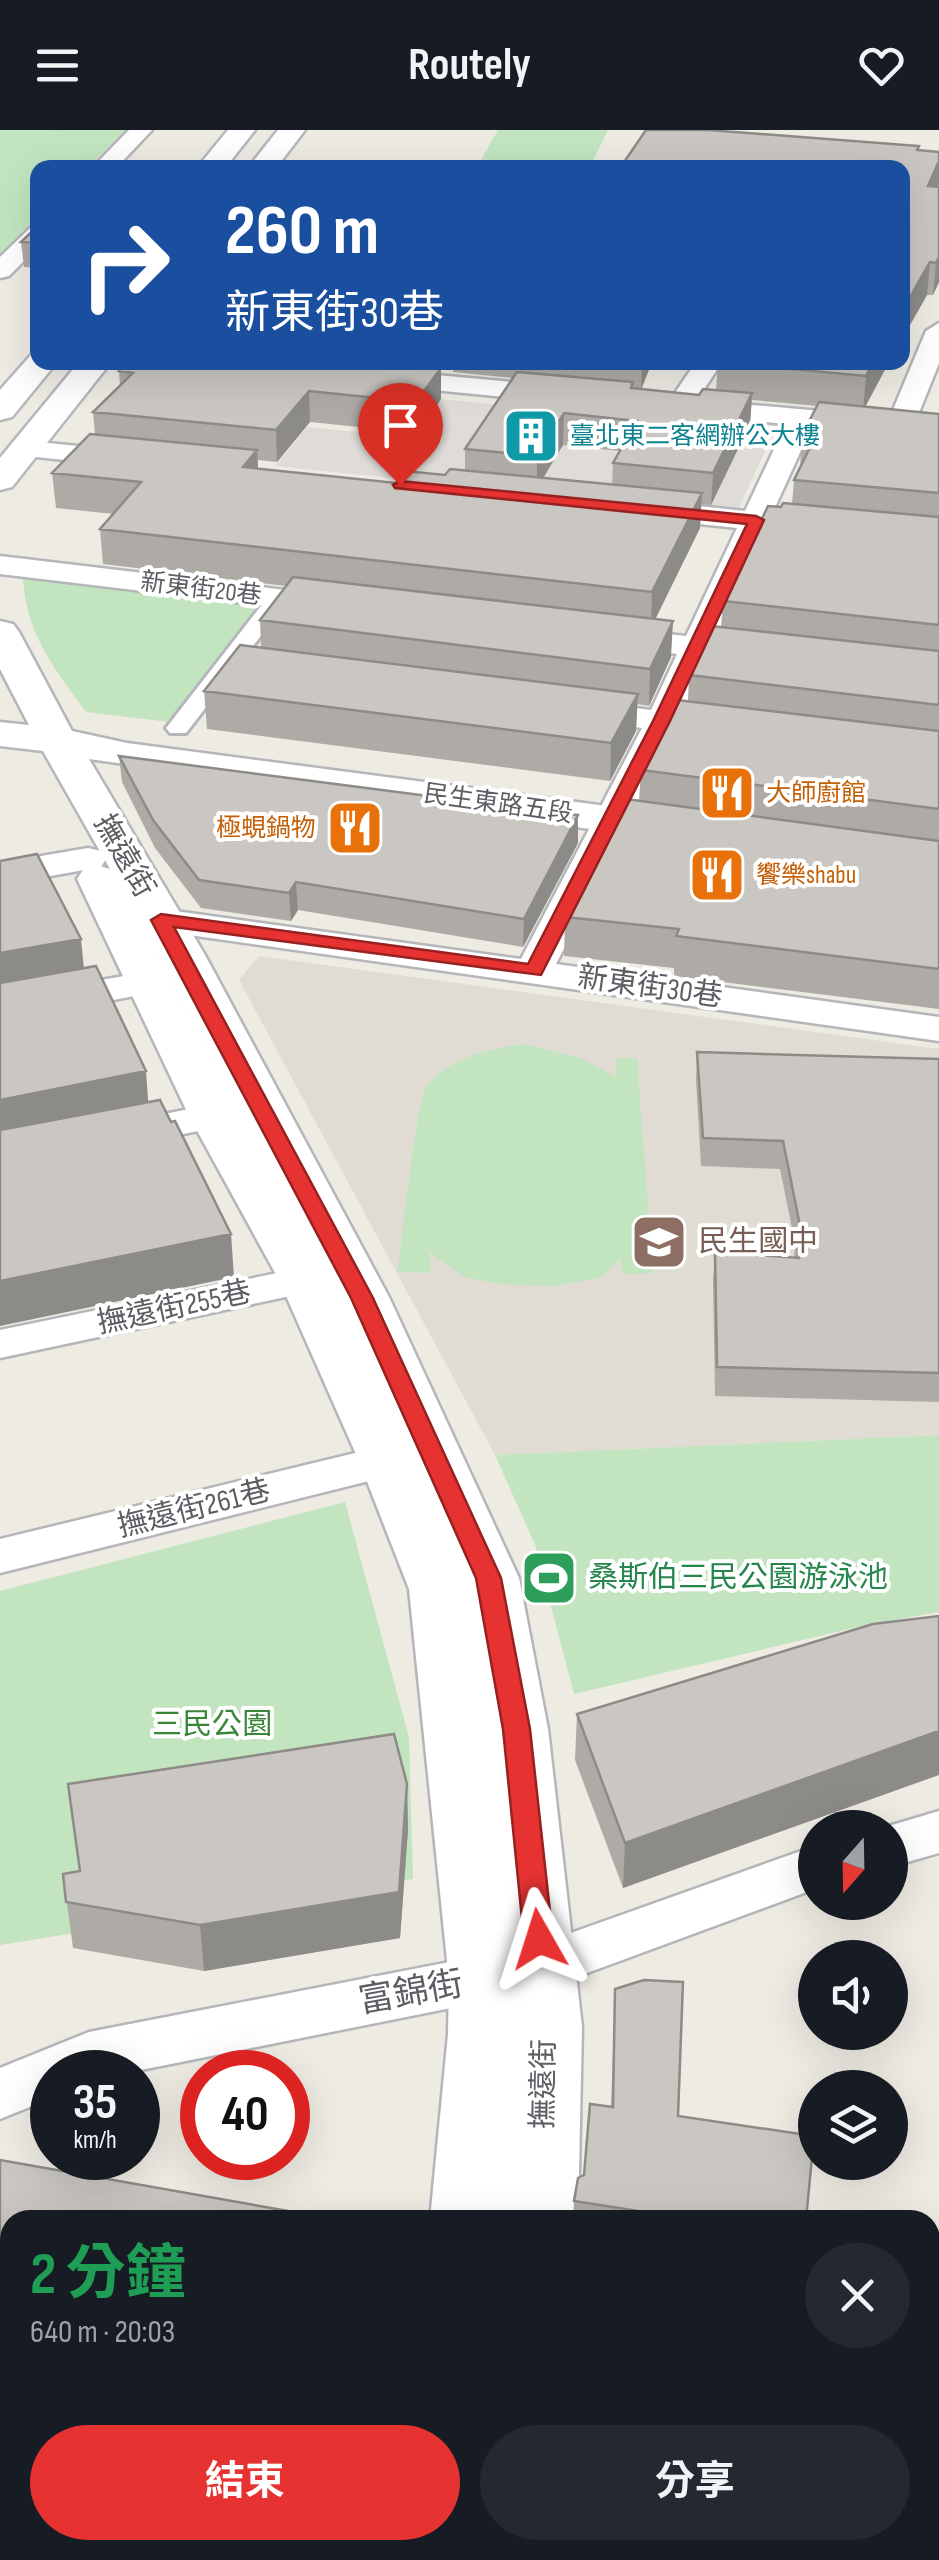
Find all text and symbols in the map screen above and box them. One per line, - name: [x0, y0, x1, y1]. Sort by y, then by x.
- icon: menu: [30, 38, 85, 93]
- text: Routely: [408, 38, 531, 93]
- icon: heart: [854, 38, 909, 93]
- text: 260 m: [225, 190, 379, 274]
- icon: right: [60, 200, 190, 330]
- text: 新東街30巷: [225, 286, 444, 341]
- pin: [358, 383, 443, 486]
- icon: arrive: [373, 398, 428, 453]
- building icon: 臺北東二客網辦公大樓: [501, 406, 561, 466]
- place label: 臺北東二客網辦公大樓: [570, 421, 820, 452]
- street label: 新東街20巷: [139, 566, 263, 612]
- restaurant icon: 大師廚館: [697, 763, 757, 823]
- street label: 民生東路五段: [422, 778, 574, 830]
- place label: 大師廚館: [766, 778, 866, 809]
- restaurant icon: 極蜆鍋物: [325, 798, 385, 858]
- street label: 撫遠街: [86, 808, 162, 904]
- place label: 極蜆鍋物: [216, 813, 316, 844]
- restaurant icon: 饗樂shabu: [687, 845, 747, 905]
- place label: 饗樂shabu: [756, 860, 856, 891]
- street label: 新東街30巷: [575, 959, 725, 1015]
- school or university icon: 民生國中: [629, 1212, 689, 1272]
- place label: 民生國中: [698, 1224, 818, 1260]
- street label: 撫遠街255巷: [94, 1274, 254, 1342]
- street label: 撫遠街261巷: [114, 1473, 274, 1545]
- sports icon: 桑斯伯三民公園游泳池: [519, 1548, 579, 1608]
- place label: 桑斯伯三民公園游泳池: [588, 1560, 888, 1596]
- park label: 三民公園: [152, 1707, 272, 1743]
- north arrow: [798, 1810, 908, 1920]
- map controls: [798, 1810, 908, 2180]
- position arrow: [487, 1887, 591, 1991]
- button: sound: [798, 1940, 908, 2050]
- street label: 富錦街: [356, 1963, 466, 2023]
- street label: 撫遠街: [525, 2039, 563, 2129]
- speed limit sign: 40: [180, 2050, 310, 2180]
- button: layers: [798, 2070, 908, 2180]
- text: 35: [73, 2073, 117, 2133]
- text: km/h: [73, 2125, 117, 2156]
- text: 2 分鐘: [30, 2239, 186, 2311]
- button: close: [805, 2243, 910, 2348]
- text: 640 m · 20:03: [30, 2313, 175, 2352]
- button: 結束: [30, 2425, 460, 2540]
- button: 分享: [480, 2425, 910, 2540]

